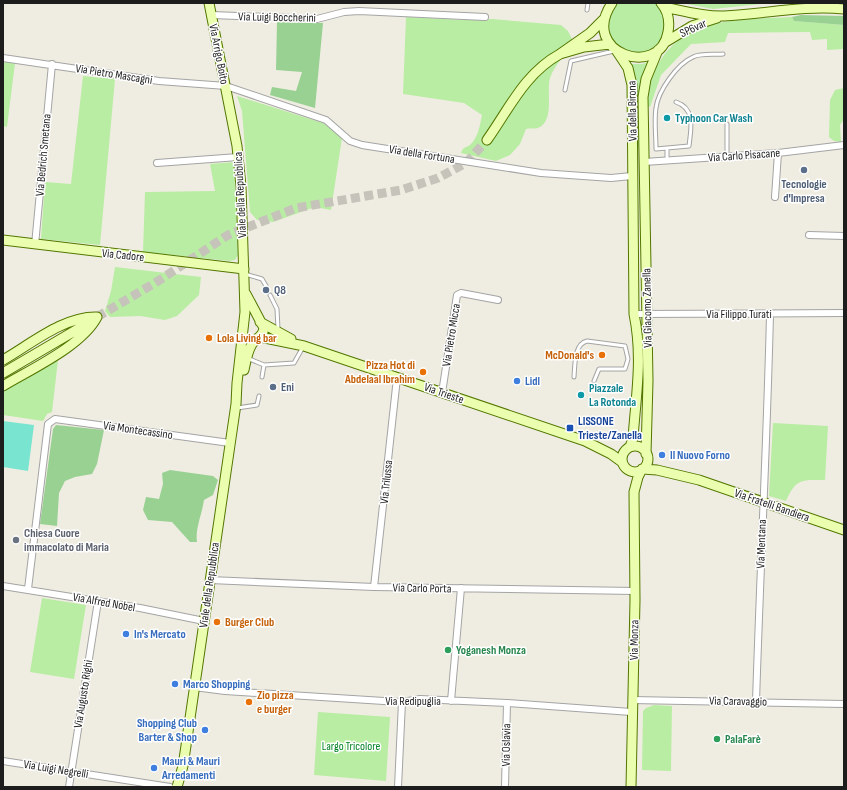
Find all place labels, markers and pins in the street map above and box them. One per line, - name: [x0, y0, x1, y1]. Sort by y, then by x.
- place label: Typhoon Car Wash: [675, 111, 753, 126]
- marker: Typhoon Car Wash: [662, 113, 672, 123]
- marker: Tecnologie d'Impresa: [799, 165, 809, 175]
- place label: Tecnologie d'Impresa: [781, 177, 827, 206]
- place label: Q8: [274, 283, 286, 298]
- marker: Q8: [261, 285, 271, 295]
- place label: Lola Living bar: [217, 331, 277, 346]
- marker: Lola Living bar: [204, 333, 214, 343]
- place label: McDonald's: [545, 348, 594, 363]
- marker: McDonald's: [597, 350, 607, 360]
- place label: Pizza Hot di Abdelaal Ibrahim: [344, 358, 415, 387]
- marker: Pizza Hot di Abdelaal Ibrahim: [418, 367, 428, 377]
- place label: Lidl: [525, 374, 540, 389]
- marker: Lidl: [512, 376, 522, 386]
- place label: Eni: [281, 380, 294, 395]
- place label: Piazzale La Rotonda: [589, 381, 636, 410]
- marker: Eni: [268, 382, 278, 392]
- marker: Piazzale La Rotonda: [576, 390, 586, 400]
- place label: LISSONE Trieste/Zanella: [578, 414, 642, 443]
- marker: LISSONE Trieste/Zanella: [565, 423, 575, 433]
- place label: Il Nuovo Forno: [670, 448, 730, 463]
- marker: Il Nuovo Forno: [657, 450, 667, 460]
- place label: Chiesa Cuore immacolato di Maria: [24, 526, 109, 555]
- marker: Chiesa Cuore immacolato di Maria: [11, 535, 21, 545]
- place label: Burger Club: [225, 615, 274, 630]
- marker: Burger Club: [212, 617, 222, 627]
- place label: In's Mercato: [134, 627, 186, 642]
- marker: In's Mercato: [121, 629, 131, 639]
- place label: Yoganesh Monza: [456, 643, 526, 658]
- marker: Yoganesh Monza: [443, 645, 453, 655]
- place label: Marco Shopping: [183, 677, 250, 692]
- marker: Marco Shopping: [170, 679, 180, 689]
- place label: Zio pizza e burger: [257, 688, 294, 717]
- marker: Zio pizza e burger: [244, 697, 254, 707]
- place label: Shopping Club Barter & Shop: [137, 716, 197, 745]
- marker: Shopping Club Barter & Shop: [200, 725, 210, 735]
- place label: PalaFarè: [725, 732, 761, 747]
- marker: PalaFarè: [712, 734, 722, 744]
- place label: Mauri & Mauri Arredamenti: [161, 754, 220, 783]
- marker: Mauri & Mauri Arredamenti: [149, 763, 159, 773]

